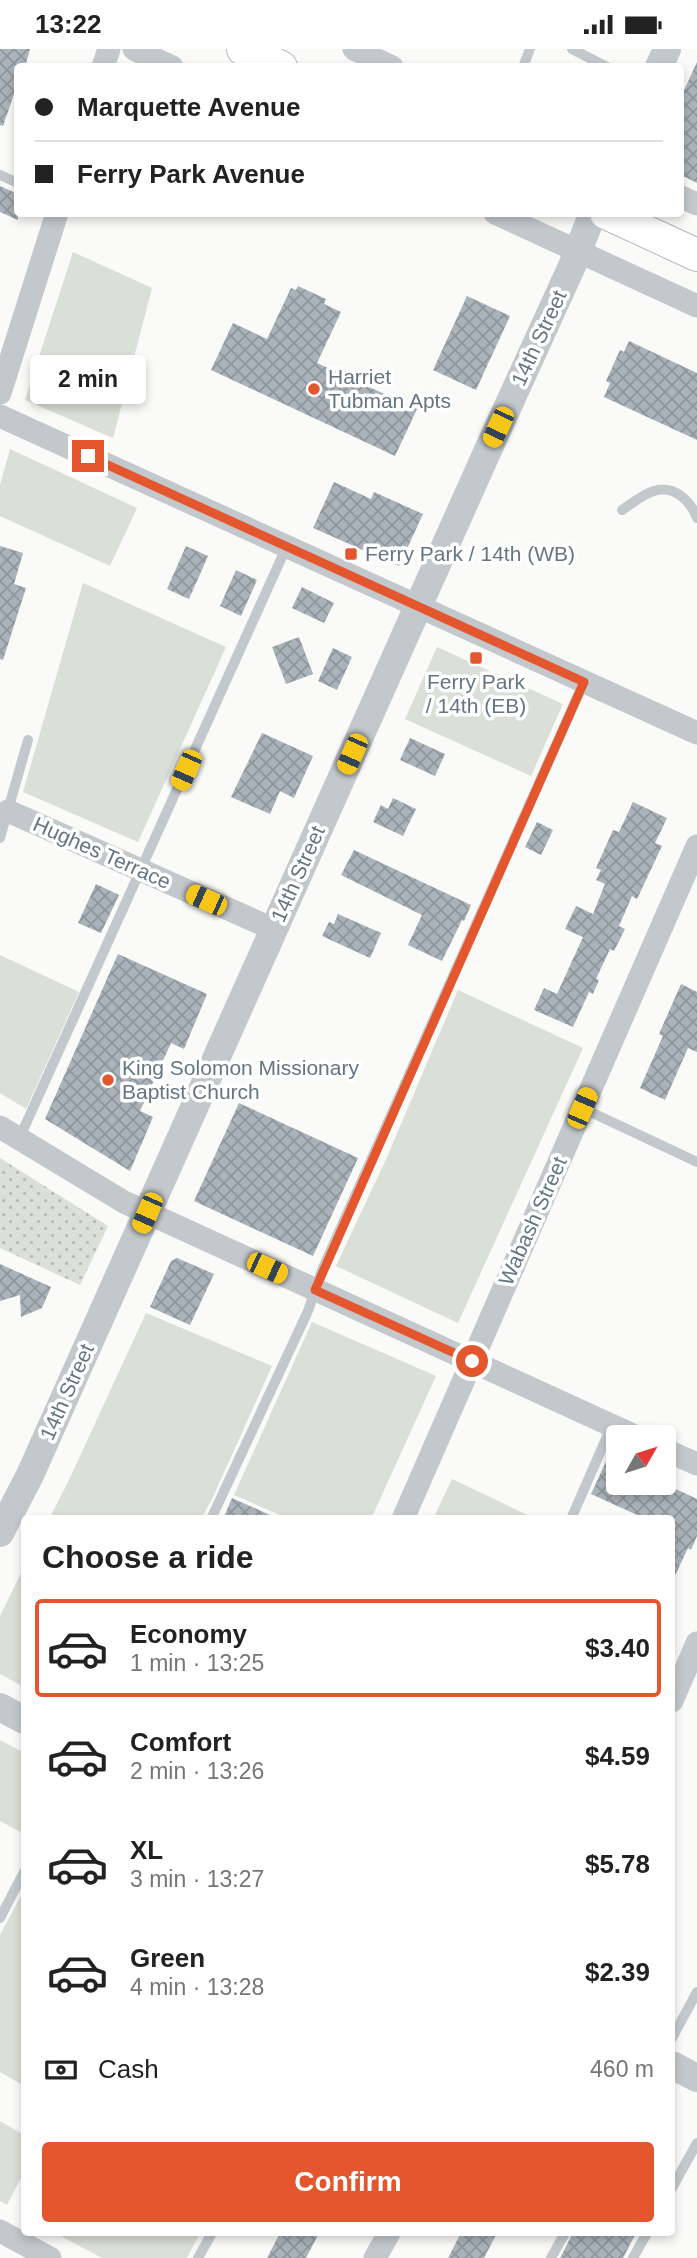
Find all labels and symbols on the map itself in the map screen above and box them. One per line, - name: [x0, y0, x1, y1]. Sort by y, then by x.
- street label: 14th Street: [506, 286, 571, 389]
- callout: 2 min: [30, 355, 146, 403]
- place label: Harriet Tubman Apts: [328, 365, 451, 412]
- marker: Harriet Tubman Apts: [306, 381, 322, 397]
- car: [480, 404, 517, 450]
- route end: [72, 440, 104, 472]
- place label: Ferry Park / 14th (WB): [365, 542, 575, 565]
- marker: Ferry Park / 14th (WB): [343, 546, 359, 562]
- marker: Ferry Park / 14th (EB): [468, 650, 484, 666]
- place label: Ferry Park / 14th (EB): [426, 670, 526, 717]
- car: [334, 731, 371, 777]
- car: [168, 747, 205, 793]
- street label: Hughes Terrace: [30, 812, 174, 893]
- street label: 14th Street: [266, 822, 329, 925]
- car: [183, 882, 230, 918]
- place label: King Solomon Missionary Baptist Church: [122, 1056, 359, 1103]
- marker: King Solomon Missionary Baptist Church: [100, 1072, 116, 1088]
- car: [565, 1085, 600, 1131]
- street label: Wabash Street: [494, 1153, 571, 1289]
- car: [129, 1190, 166, 1236]
- car: [244, 1250, 291, 1286]
- street label: 14th Street: [35, 1340, 98, 1443]
- route start: [456, 1345, 488, 1377]
- north arrow: [606, 1425, 676, 1495]

